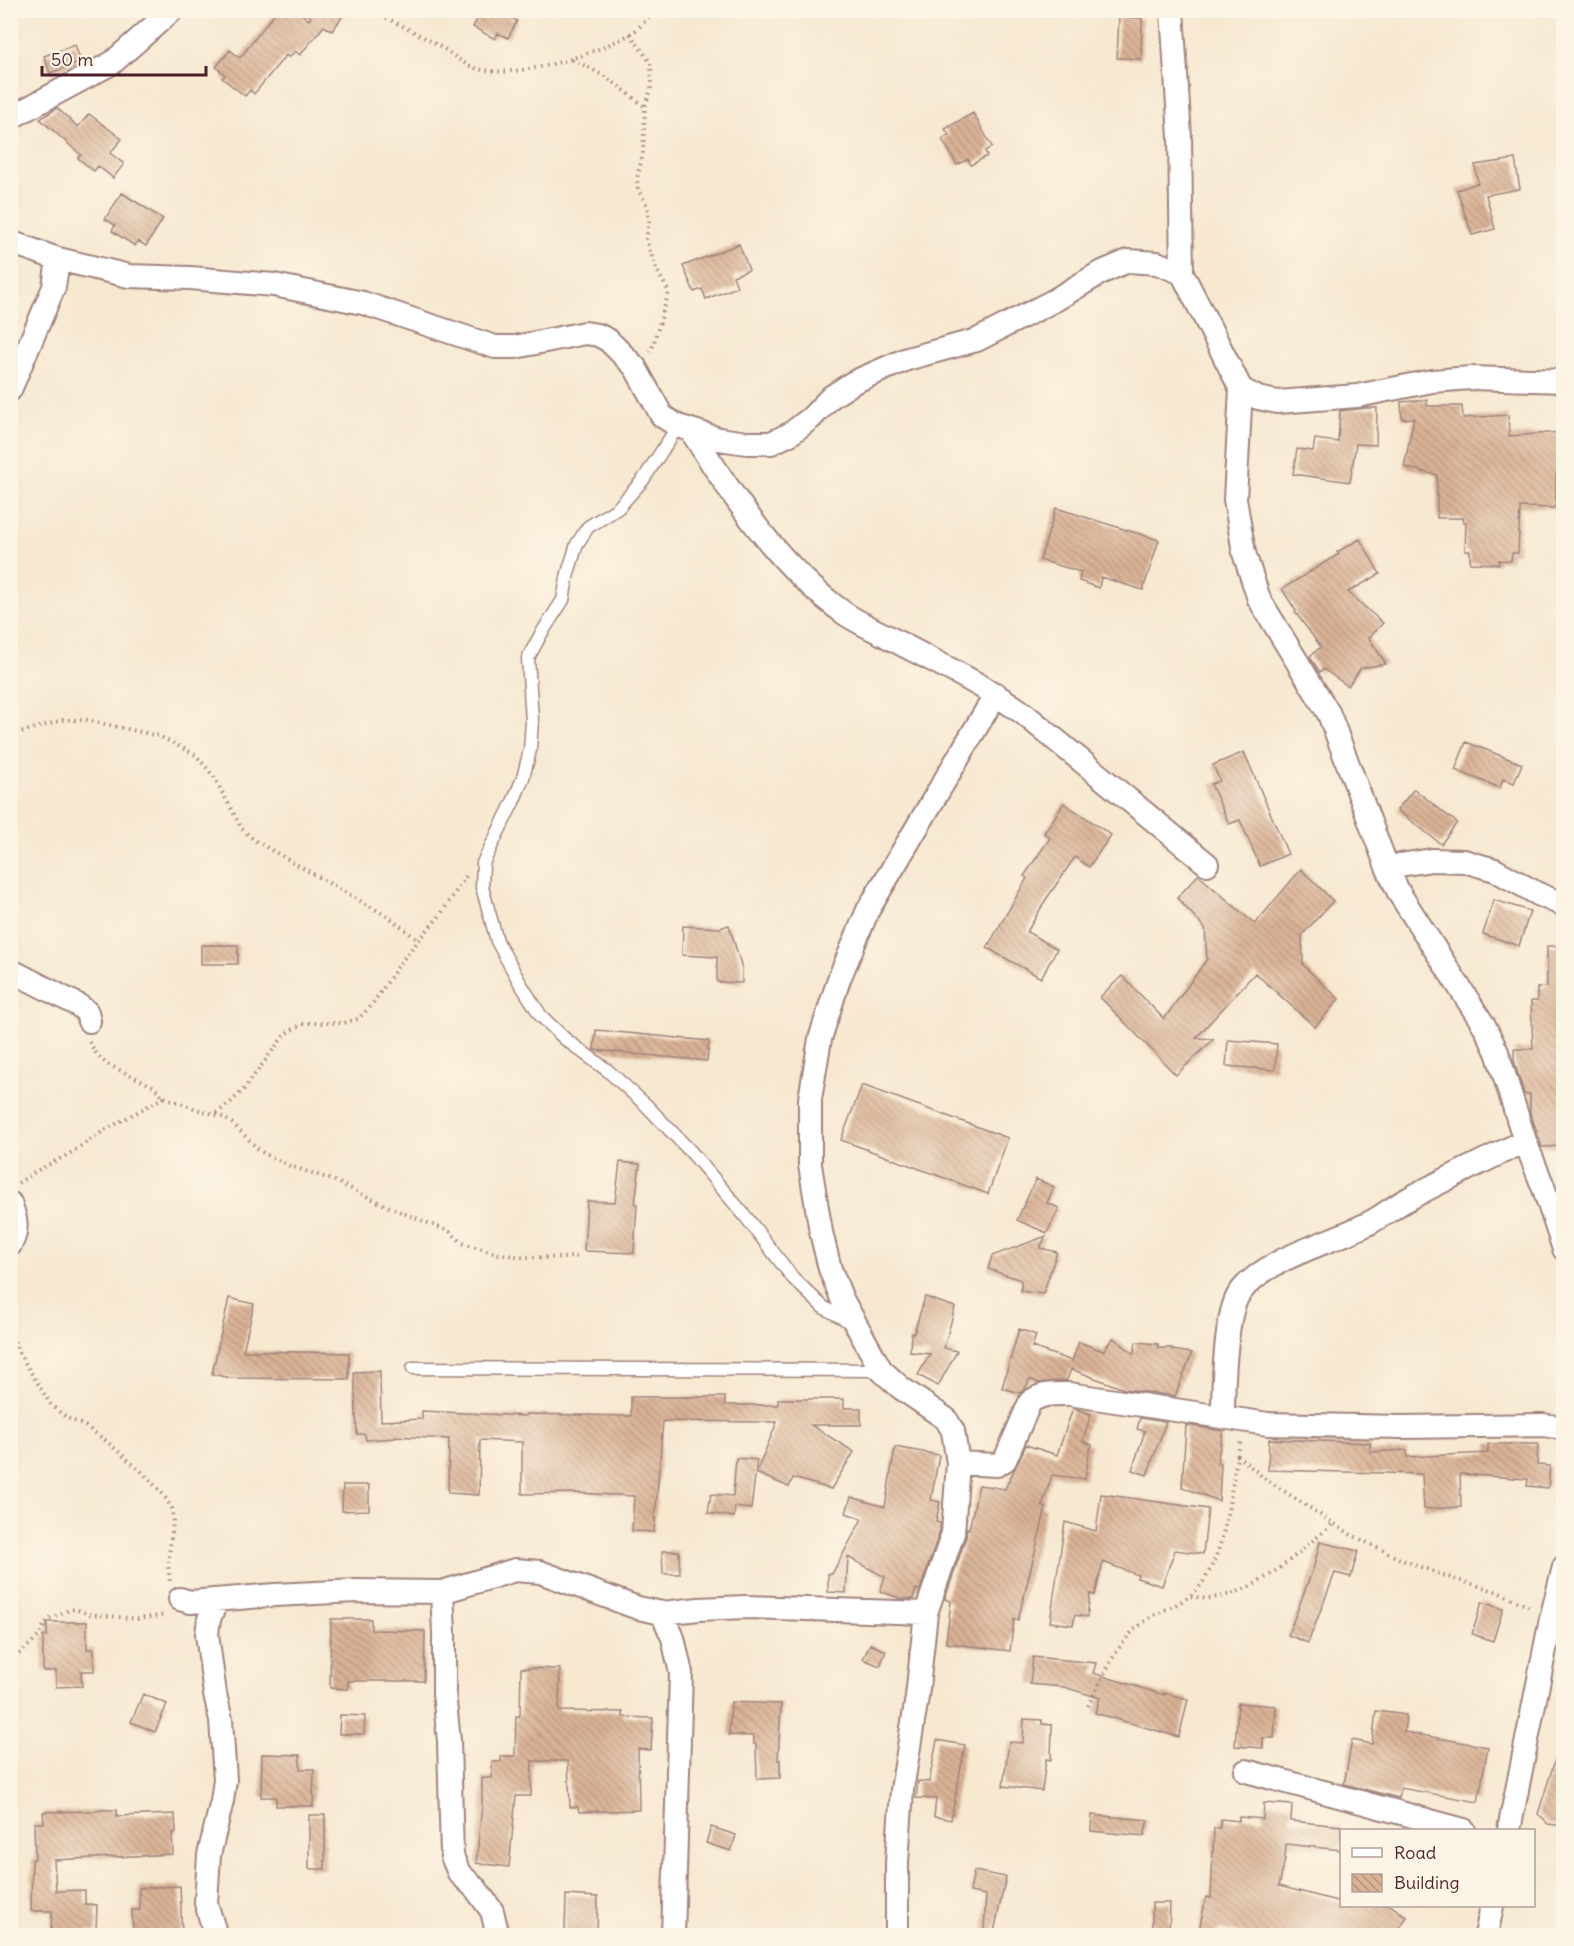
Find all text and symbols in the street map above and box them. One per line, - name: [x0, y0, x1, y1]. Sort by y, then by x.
- scale bar: [42, 39, 206, 77]
- text: 50 m: [51, 48, 93, 71]
- legend: [1340, 1829, 1535, 1907]
- text: Road: [1394, 1841, 1437, 1864]
- text: Building: [1394, 1871, 1459, 1894]

